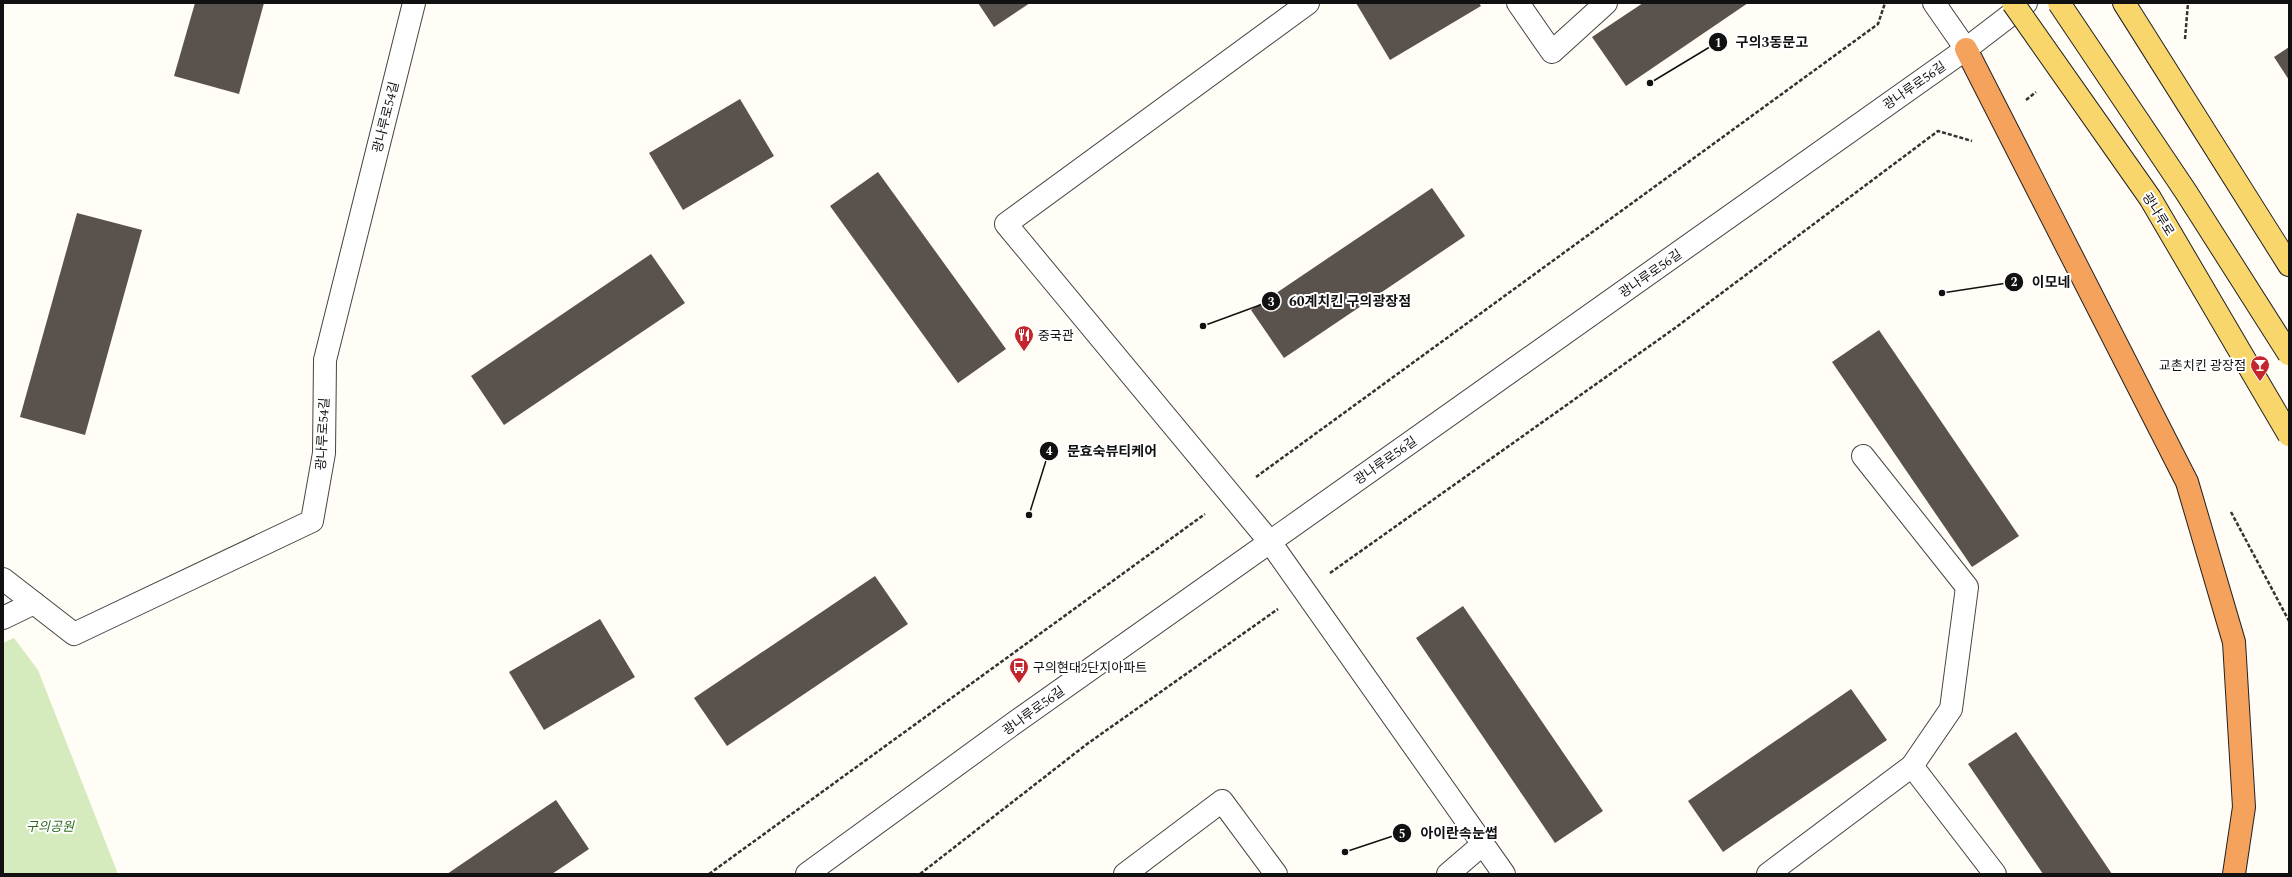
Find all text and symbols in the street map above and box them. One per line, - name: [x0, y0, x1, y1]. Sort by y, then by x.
- callout: 구의3동문고: [1708, 29, 1816, 55]
- text: 구의3동문고: [1736, 32, 1808, 53]
- text: 1: [1715, 34, 1721, 53]
- street label: 광나루로56길: [1879, 57, 1950, 115]
- street label: 광나루로54길: [367, 79, 404, 155]
- street label: 광나루로: [2137, 189, 2179, 240]
- street label: 광나루로56길: [1615, 245, 1686, 303]
- callout: 이모네: [2004, 269, 2078, 295]
- text: 이모네: [2032, 272, 2070, 293]
- text: 2: [2011, 273, 2018, 292]
- callout: 60계치킨 구의광장점: [1261, 288, 1419, 314]
- text: 60계치킨 구의광장점: [1289, 291, 1411, 312]
- text: 3: [1268, 293, 1275, 312]
- restaurant icon: 중국관: [1013, 324, 1035, 352]
- place label: 중국관: [1038, 326, 1074, 346]
- bar icon: 교촌치킨 광장점: [2249, 354, 2271, 382]
- place label: 교촌치킨 광장점: [2159, 356, 2246, 376]
- street label: 광나루로54길: [311, 397, 335, 471]
- street label: 광나루로56길: [1350, 432, 1421, 490]
- callout: 문효숙뷰티케어: [1039, 438, 1165, 464]
- text: 문효숙뷰티케어: [1067, 441, 1157, 462]
- text: 4: [1046, 442, 1053, 461]
- bus stop icon: 구의현대2단지아파트: [1008, 656, 1030, 684]
- place label: 구의현대2단지아파트: [1033, 658, 1147, 678]
- street label: 광나루로56길: [998, 681, 1069, 740]
- park label: 구의공원: [26, 817, 75, 837]
- callout: 아이란속눈썹: [1392, 820, 1505, 846]
- text: 아이란속눈썹: [1420, 823, 1498, 844]
- text: 5: [1399, 825, 1405, 844]

